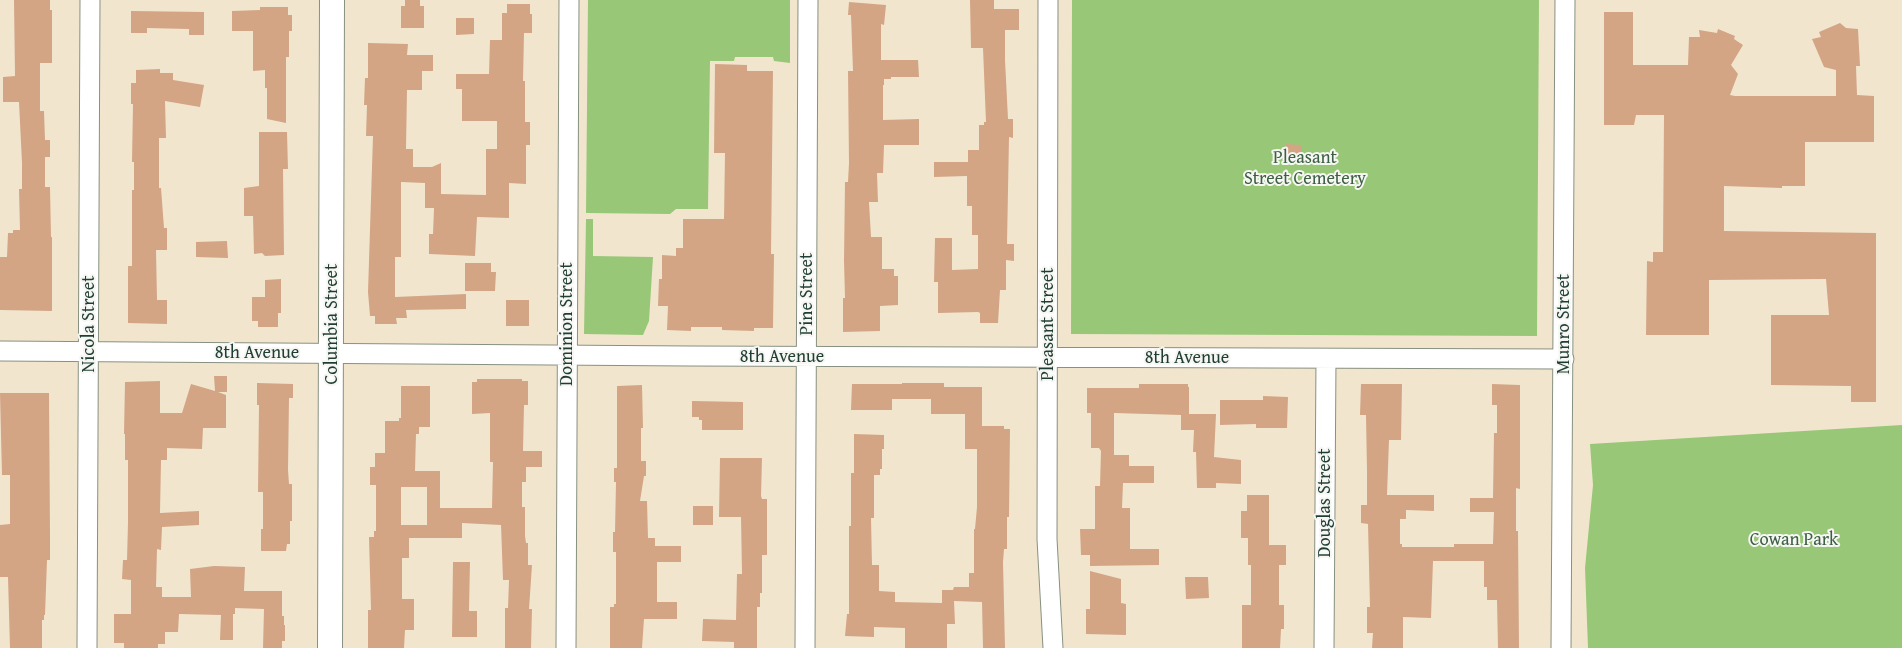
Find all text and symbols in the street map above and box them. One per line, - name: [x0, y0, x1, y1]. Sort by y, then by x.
- park label: Pleasant Street Cemetery: [1244, 147, 1366, 190]
- street label: Pine Street: [796, 253, 818, 335]
- street label: Dominion Street: [556, 262, 578, 386]
- street label: Columbia Street: [321, 264, 343, 384]
- street label: Pleasant Street: [1037, 267, 1059, 381]
- street label: Munro Street: [1553, 274, 1575, 374]
- street label: Nicola Street: [78, 275, 100, 373]
- street label: 8th Avenue: [215, 342, 299, 364]
- street label: 8th Avenue: [740, 346, 824, 368]
- street label: 8th Avenue: [1145, 347, 1229, 369]
- street label: Douglas Street: [1314, 448, 1336, 558]
- park label: Cowan Park: [1750, 529, 1838, 551]

